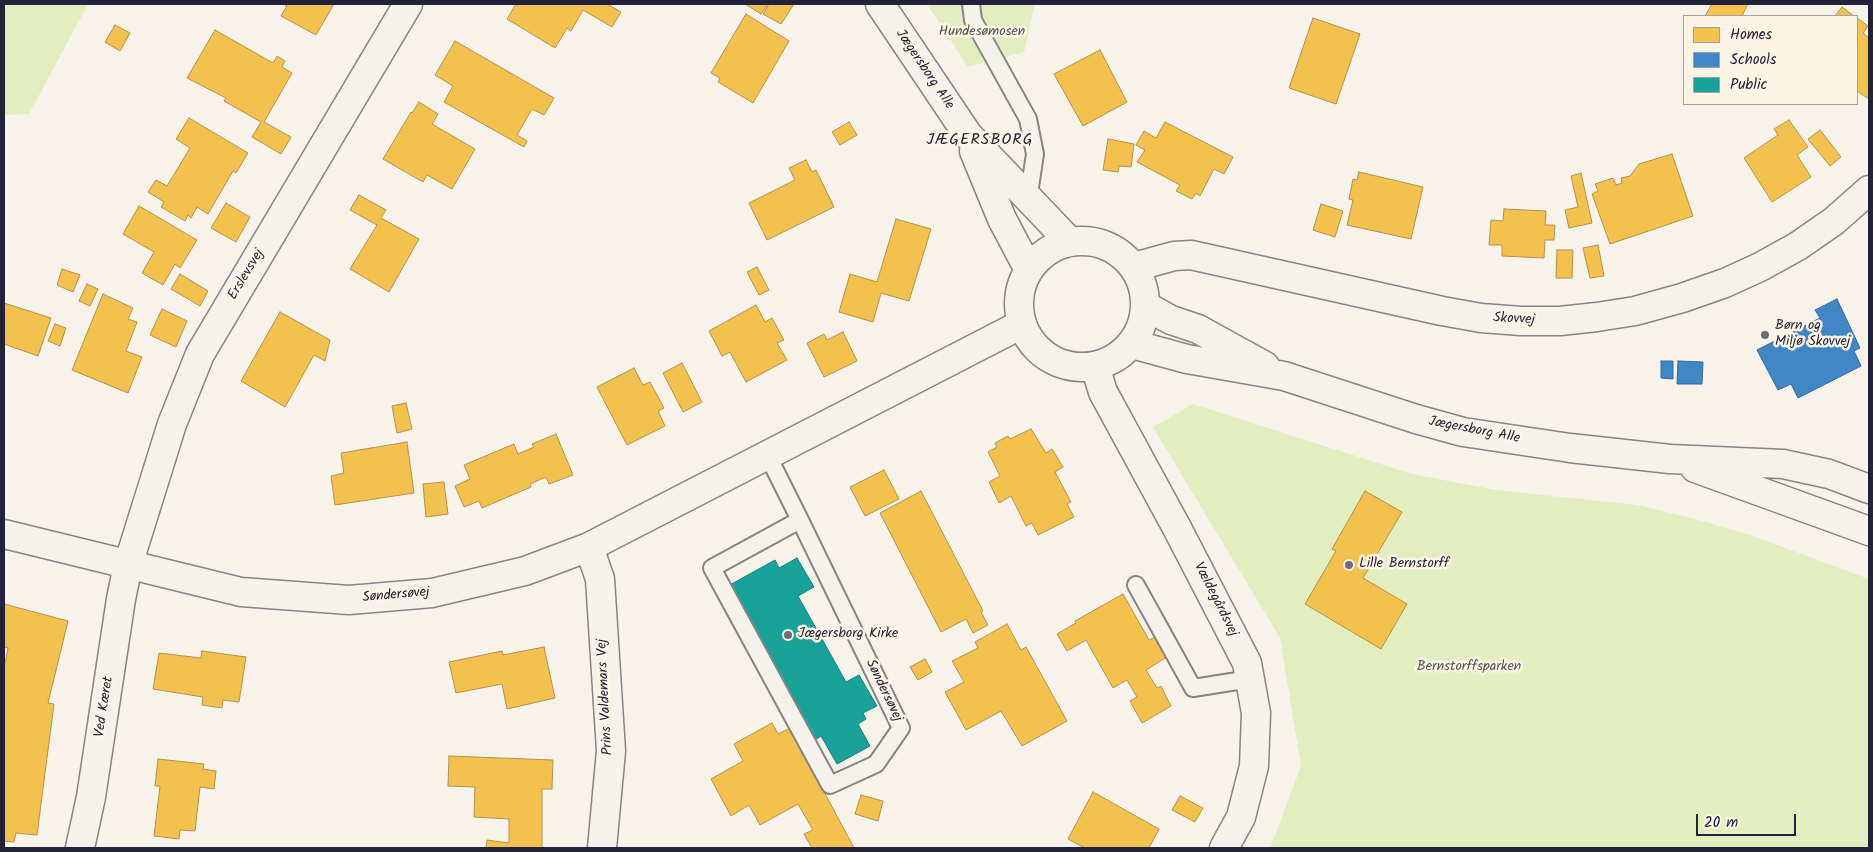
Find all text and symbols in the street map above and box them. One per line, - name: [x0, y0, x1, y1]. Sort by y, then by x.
- legend: [1683, 15, 1858, 105]
- text: Homes: [1730, 23, 1772, 47]
- park label: Hundesømosen: [939, 25, 1025, 41]
- street label: Jægersborg Alle: [891, 27, 957, 113]
- text: Schools: [1730, 48, 1776, 72]
- text: Public: [1730, 73, 1767, 97]
- district label: JÆGERSBORG: [925, 131, 1035, 151]
- street label: Erslevsvej: [225, 247, 269, 303]
- street label: Skovvej: [1493, 311, 1535, 329]
- place label: Børn og Miljø Skovvej: [1775, 319, 1850, 352]
- marker: Børn og Miljø Skovvej: [1759, 329, 1771, 341]
- street label: Jægersborg Alle: [1427, 414, 1521, 448]
- place label: Lille Bernstorff: [1359, 557, 1449, 573]
- marker: Lille Bernstorff: [1343, 559, 1355, 571]
- street label: Vældegårdsvej: [1189, 560, 1241, 640]
- street label: Søndersøvej: [362, 585, 430, 607]
- place label: Jægersborg Kirke: [798, 627, 898, 643]
- marker: Jægersborg Kirke: [782, 629, 794, 641]
- street label: Prins Valdemars Vej: [595, 638, 617, 756]
- street label: Søndersøvej: [861, 657, 905, 725]
- park label: Bernstorffsparken: [1417, 660, 1521, 676]
- street label: Ved Kæret: [92, 675, 118, 739]
- scale bar: [1698, 804, 1798, 836]
- text: 20 m: [1704, 811, 1738, 835]

